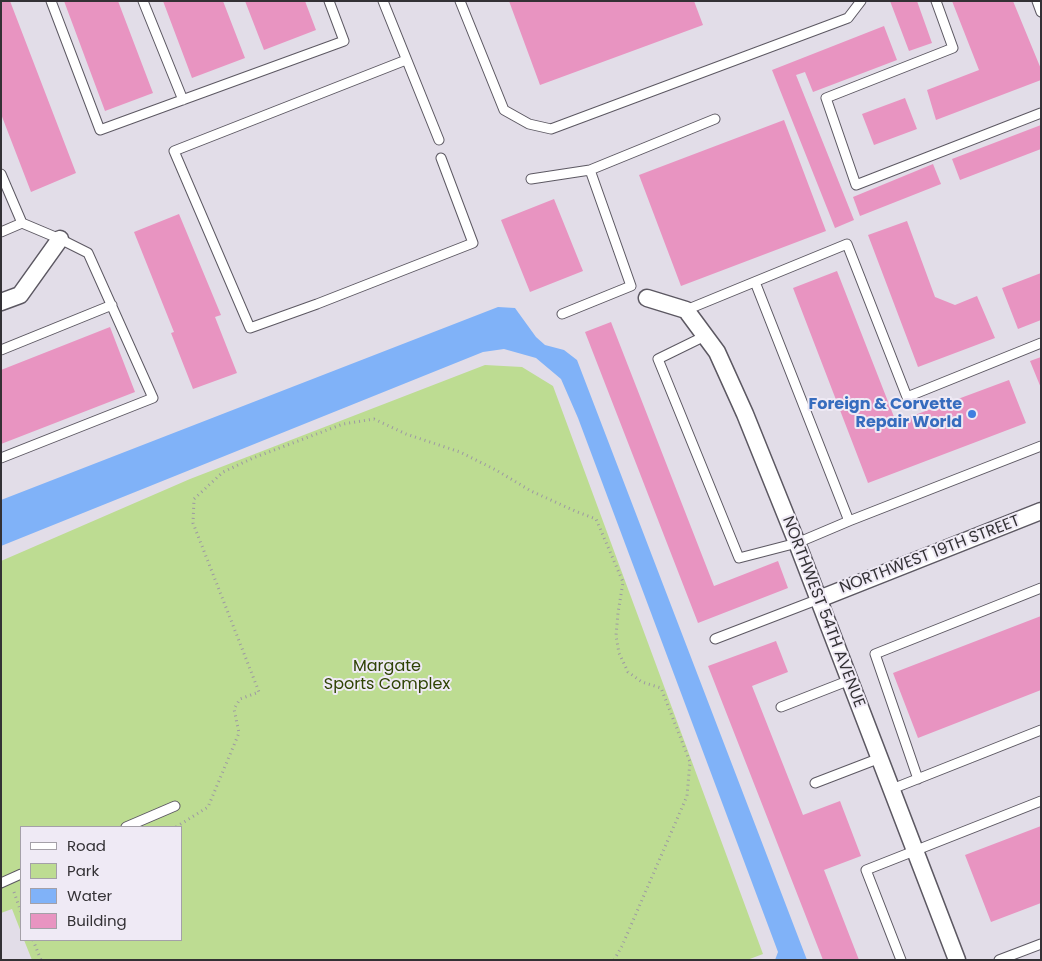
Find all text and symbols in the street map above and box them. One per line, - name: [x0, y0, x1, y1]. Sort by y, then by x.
- place label: Foreign & Corvette Repair World: [808, 395, 962, 433]
- marker: Foreign & Corvette Repair World: [966, 408, 978, 420]
- street label: NORTHWEST 19TH STREET: [837, 512, 1023, 598]
- street label: NORTHWEST 54TH AVENUE: [778, 514, 868, 710]
- park label: Margate Sports Complex: [324, 657, 450, 695]
- legend: [20, 826, 182, 941]
- text: Road: [67, 835, 106, 856]
- text: Park: [67, 860, 99, 881]
- text: Water: [67, 885, 112, 906]
- text: Building: [67, 910, 127, 931]

